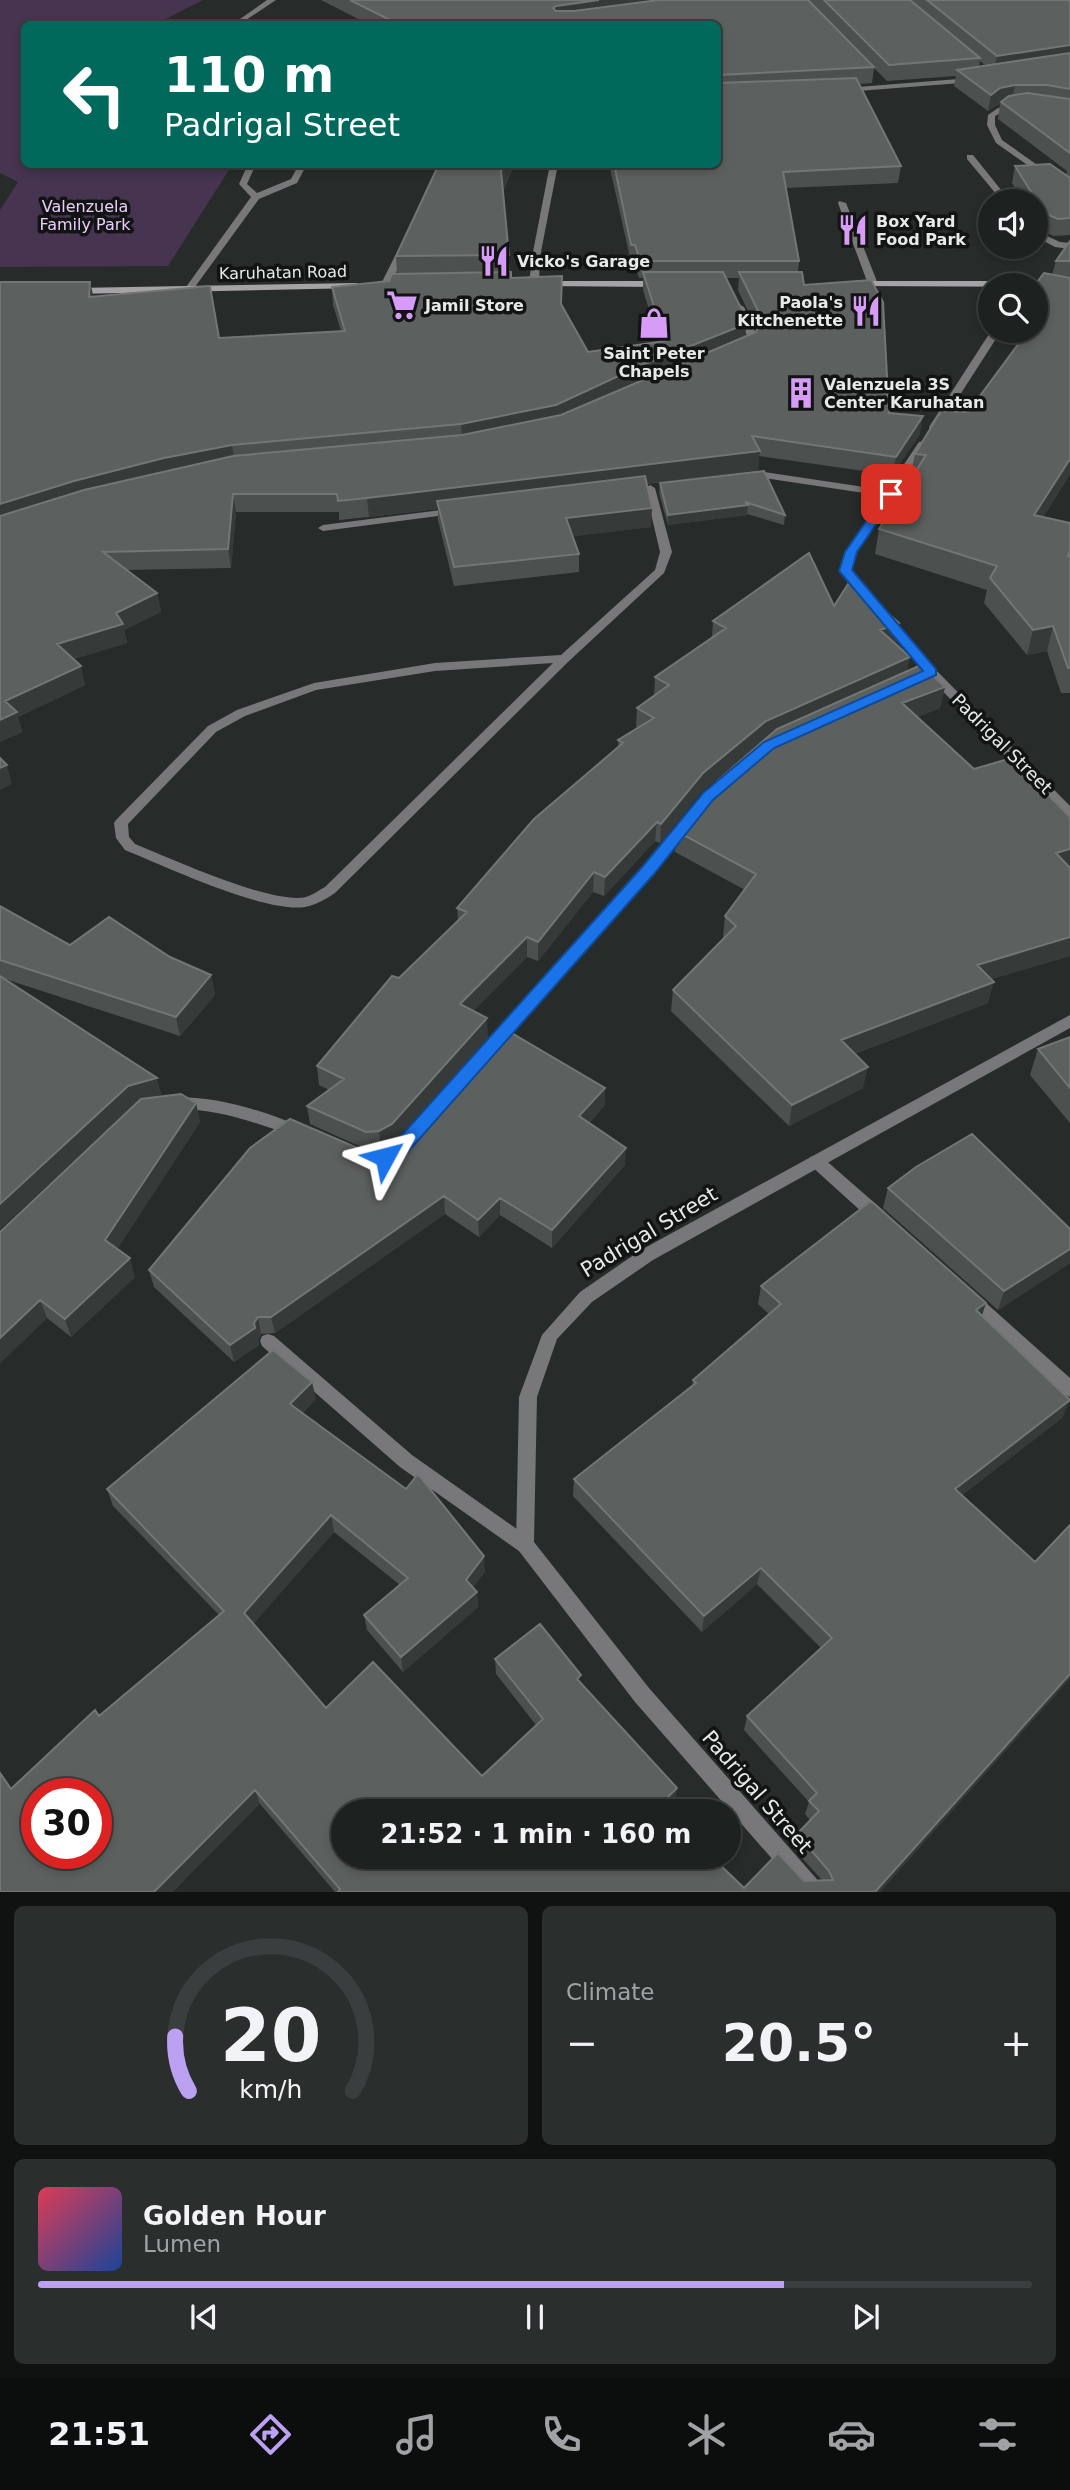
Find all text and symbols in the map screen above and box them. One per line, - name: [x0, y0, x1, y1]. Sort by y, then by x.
- text: 110 m: [164, 47, 334, 104]
- icon: left: [49, 49, 140, 140]
- text: Padrigal Street: [164, 106, 400, 144]
- map controls: [978, 189, 1048, 343]
- button: sound: [978, 189, 1048, 259]
- park label: Valenzuela Family Park: [39, 197, 131, 234]
- place label: Box Yard Food Park: [876, 212, 966, 249]
- restaurant icon: Box Yard Food Park: [836, 213, 870, 247]
- restaurant icon: Vicko's Garage: [477, 244, 511, 278]
- place label: Vicko's Garage: [517, 252, 650, 271]
- street label: Karuhatan Road: [219, 262, 347, 283]
- button: search: [978, 273, 1048, 343]
- supermarket icon: Jamil Store: [385, 288, 419, 322]
- place label: Paola's Kitchenette: [737, 293, 843, 330]
- restaurant icon: Paola's Kitchenette: [849, 294, 883, 328]
- place label: Jamil Store: [424, 296, 524, 315]
- shop icon: Saint Peter Chapels: [637, 306, 671, 340]
- place label: Saint Peter Chapels: [603, 344, 705, 381]
- place label: Valenzuela 3S Center Karuhatan: [824, 375, 984, 412]
- building icon: Valenzuela 3S Center Karuhatan: [784, 376, 818, 410]
- pin: [861, 464, 921, 524]
- icon: arrive: [872, 475, 910, 513]
- street label: Padrigal Street: [948, 689, 1057, 798]
- position arrow: [348, 1120, 422, 1194]
- street label: Padrigal Street: [576, 1182, 722, 1282]
- street label: Padrigal Street: [697, 1726, 817, 1858]
- speed limit sign: 30: [21, 1778, 112, 1869]
- text: 21:52 · 1 min · 160 m: [381, 1819, 691, 1849]
- text: Climate: [566, 1979, 655, 2005]
- text: 20: [220, 1994, 322, 2079]
- text: 20.5°: [722, 2013, 876, 2073]
- text: −: [566, 2021, 598, 2065]
- text: +: [1000, 2021, 1032, 2065]
- text: km/h: [239, 2075, 303, 2104]
- text: Golden Hour: [143, 2201, 326, 2231]
- text: Lumen: [143, 2231, 221, 2257]
- icon: previous: [185, 2298, 223, 2336]
- icon: pause: [516, 2298, 554, 2336]
- icon: next: [847, 2298, 885, 2336]
- icon: directions: [246, 2410, 295, 2459]
- icon: music: [392, 2410, 441, 2459]
- icon: phone: [537, 2410, 586, 2459]
- icon: climate: [682, 2410, 731, 2459]
- icon: car: [827, 2410, 876, 2459]
- icon: filters: [973, 2410, 1022, 2459]
- text: 21:51: [48, 2415, 150, 2453]

